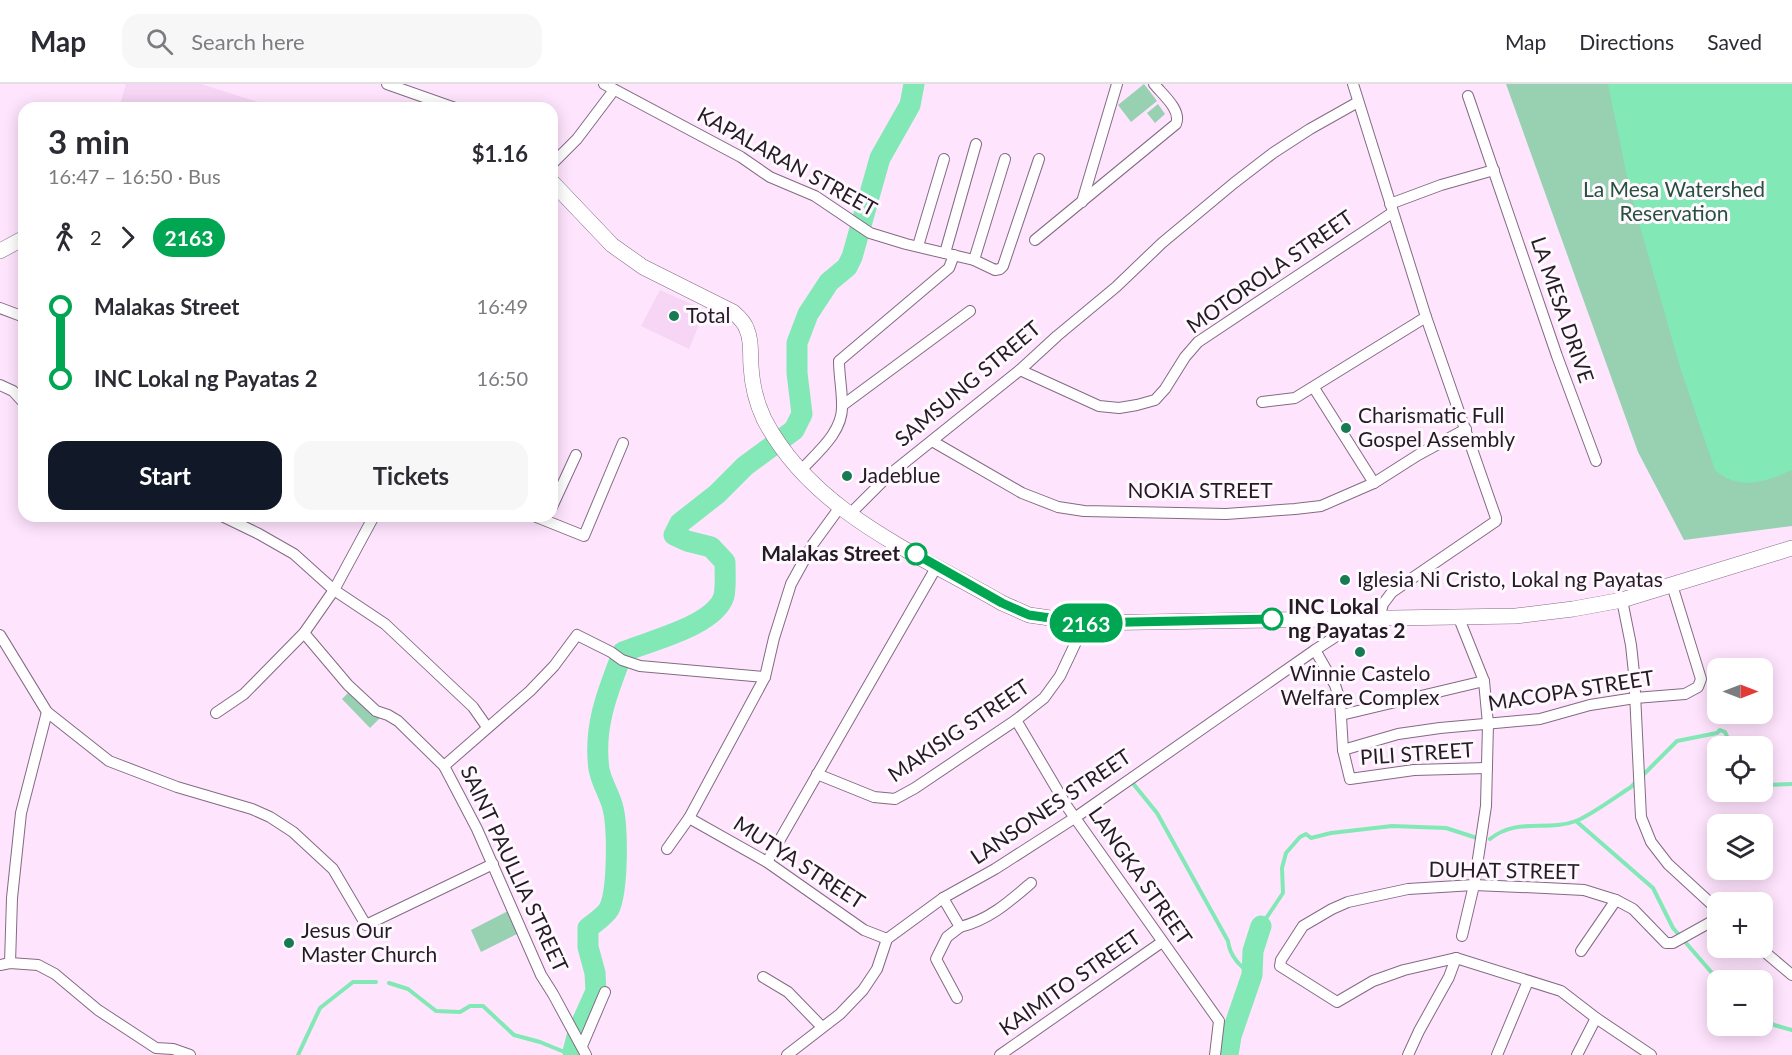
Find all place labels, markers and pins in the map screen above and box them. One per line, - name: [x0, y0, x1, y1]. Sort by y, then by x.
- place label: Total: [686, 302, 730, 327]
- marker: Total: [667, 309, 681, 323]
- place label: Charismatic Full Gospel Assembly: [1358, 402, 1515, 451]
- marker: Charismatic Full Gospel Assembly: [1339, 421, 1353, 435]
- place label: Jadeblue: [859, 462, 940, 487]
- marker: Jadeblue: [840, 469, 854, 483]
- place label: Malakas Street: [761, 540, 900, 565]
- marker: Malakas Street: [905, 543, 927, 565]
- place label: Iglesia Ni Cristo, Lokal ng Payatas: [1357, 566, 1663, 591]
- marker: Iglesia Ni Cristo, Lokal ng Payatas: [1338, 573, 1352, 587]
- place label: INC Lokal ng Payatas 2: [1288, 593, 1405, 642]
- marker: INC Lokal ng Payatas 2: [1261, 608, 1283, 630]
- marker: Winnie Castelo Welfare Complex: [1353, 645, 1367, 659]
- place label: Winnie Castelo Welfare Complex: [1280, 660, 1440, 709]
- place label: Jesus Our Master Church: [301, 917, 437, 966]
- marker: Jesus Our Master Church: [282, 936, 296, 950]

